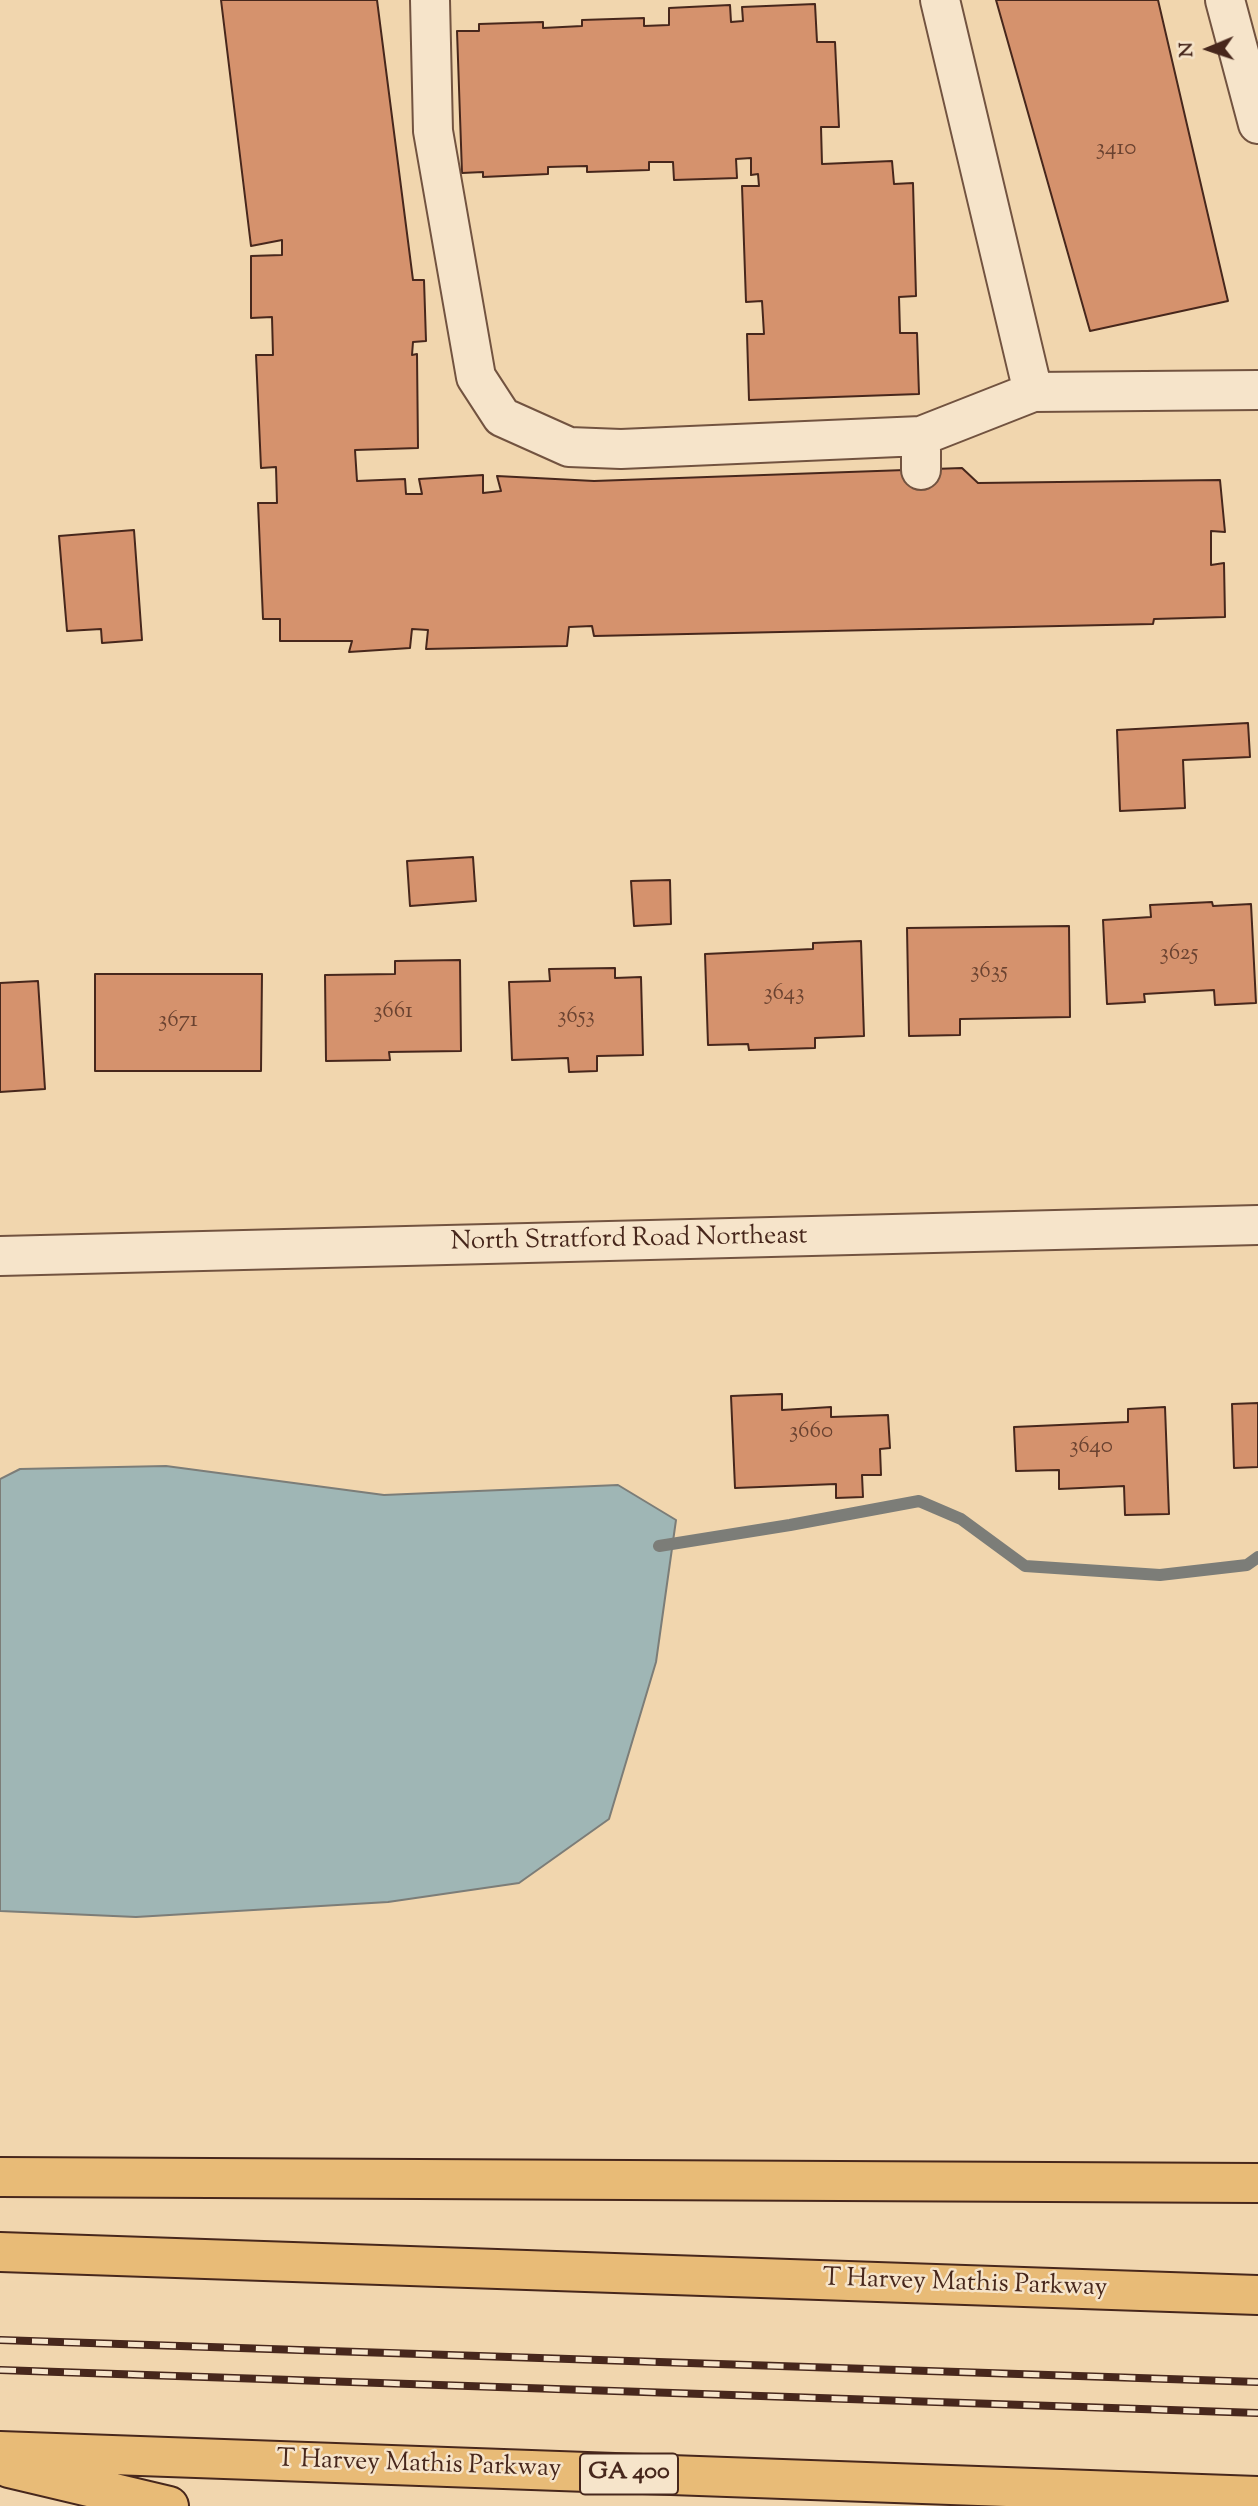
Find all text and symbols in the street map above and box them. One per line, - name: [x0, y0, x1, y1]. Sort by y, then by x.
- north arrow: [1174, 14, 1244, 84]
- text: N: [1174, 42, 1201, 58]
- house number: 3410: [1096, 136, 1136, 164]
- house number: 3625: [1160, 941, 1198, 969]
- house number: 3635: [970, 959, 1008, 987]
- house number: 3643: [764, 981, 804, 1009]
- house number: 3661: [373, 999, 413, 1027]
- house number: 3653: [557, 1004, 595, 1032]
- house number: 3671: [158, 1008, 198, 1036]
- street label: North Stratford Road Northeast: [450, 1222, 808, 1260]
- house number: 3660: [789, 1419, 833, 1447]
- house number: 3640: [1069, 1434, 1113, 1462]
- street label: T Harvey Mathis Parkway: [822, 2264, 1108, 2306]
- street label: T Harvey Mathis Parkway: [276, 2445, 562, 2487]
- road number: GA 400: [580, 2454, 678, 2494]

